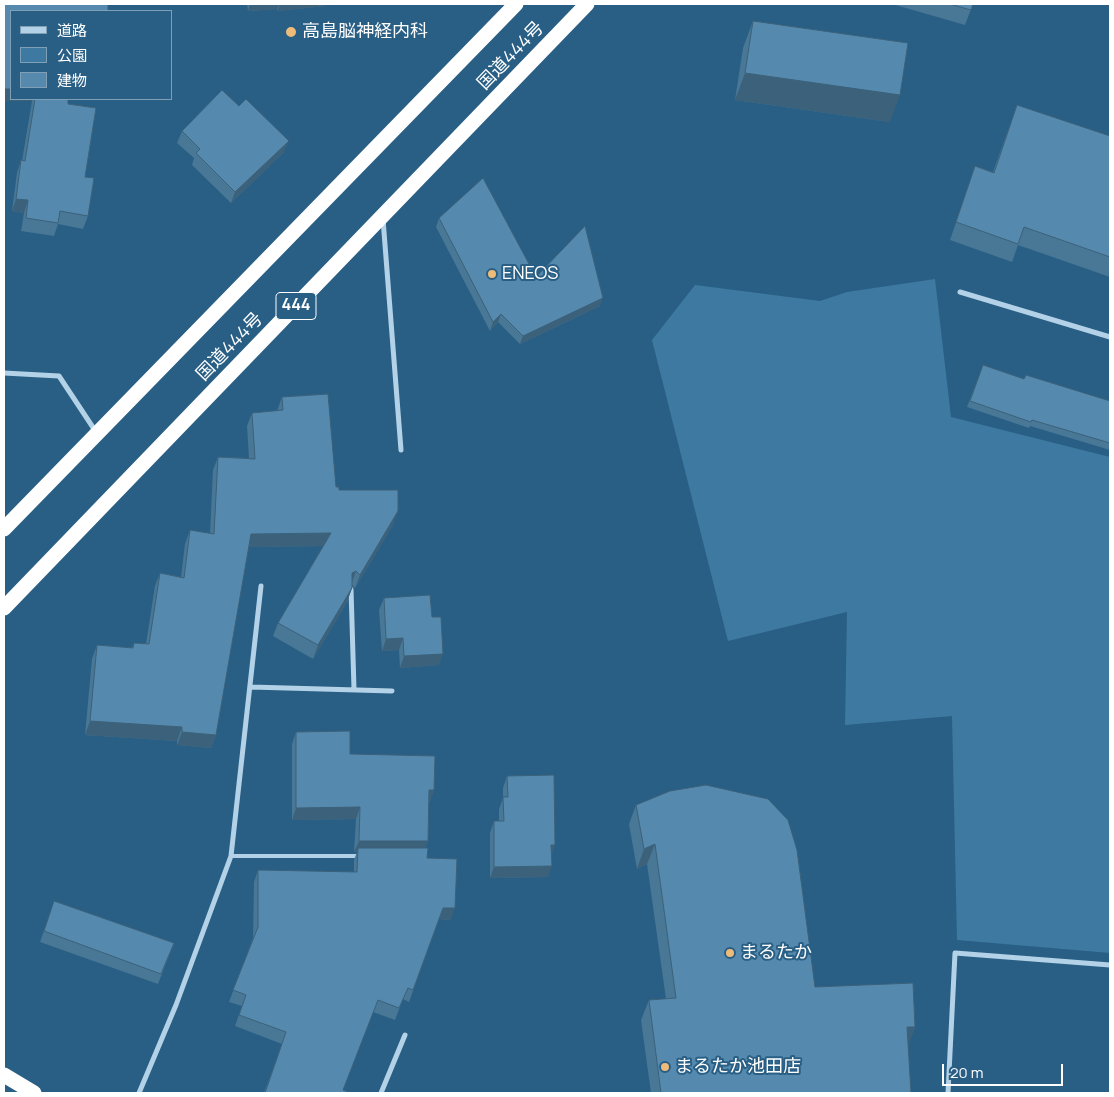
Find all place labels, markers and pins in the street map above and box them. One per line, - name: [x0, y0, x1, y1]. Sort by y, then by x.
- place label: 高島脳神経内科: [302, 21, 428, 43]
- marker: 高島脳神経内科: [284, 25, 298, 39]
- place label: ENEOS: [502, 263, 558, 285]
- marker: ENEOS: [486, 268, 498, 280]
- place label: まるたか: [740, 942, 812, 964]
- marker: まるたか: [724, 947, 736, 959]
- place label: まるたか池田店: [675, 1056, 801, 1078]
- marker: まるたか池田店: [659, 1061, 671, 1073]

